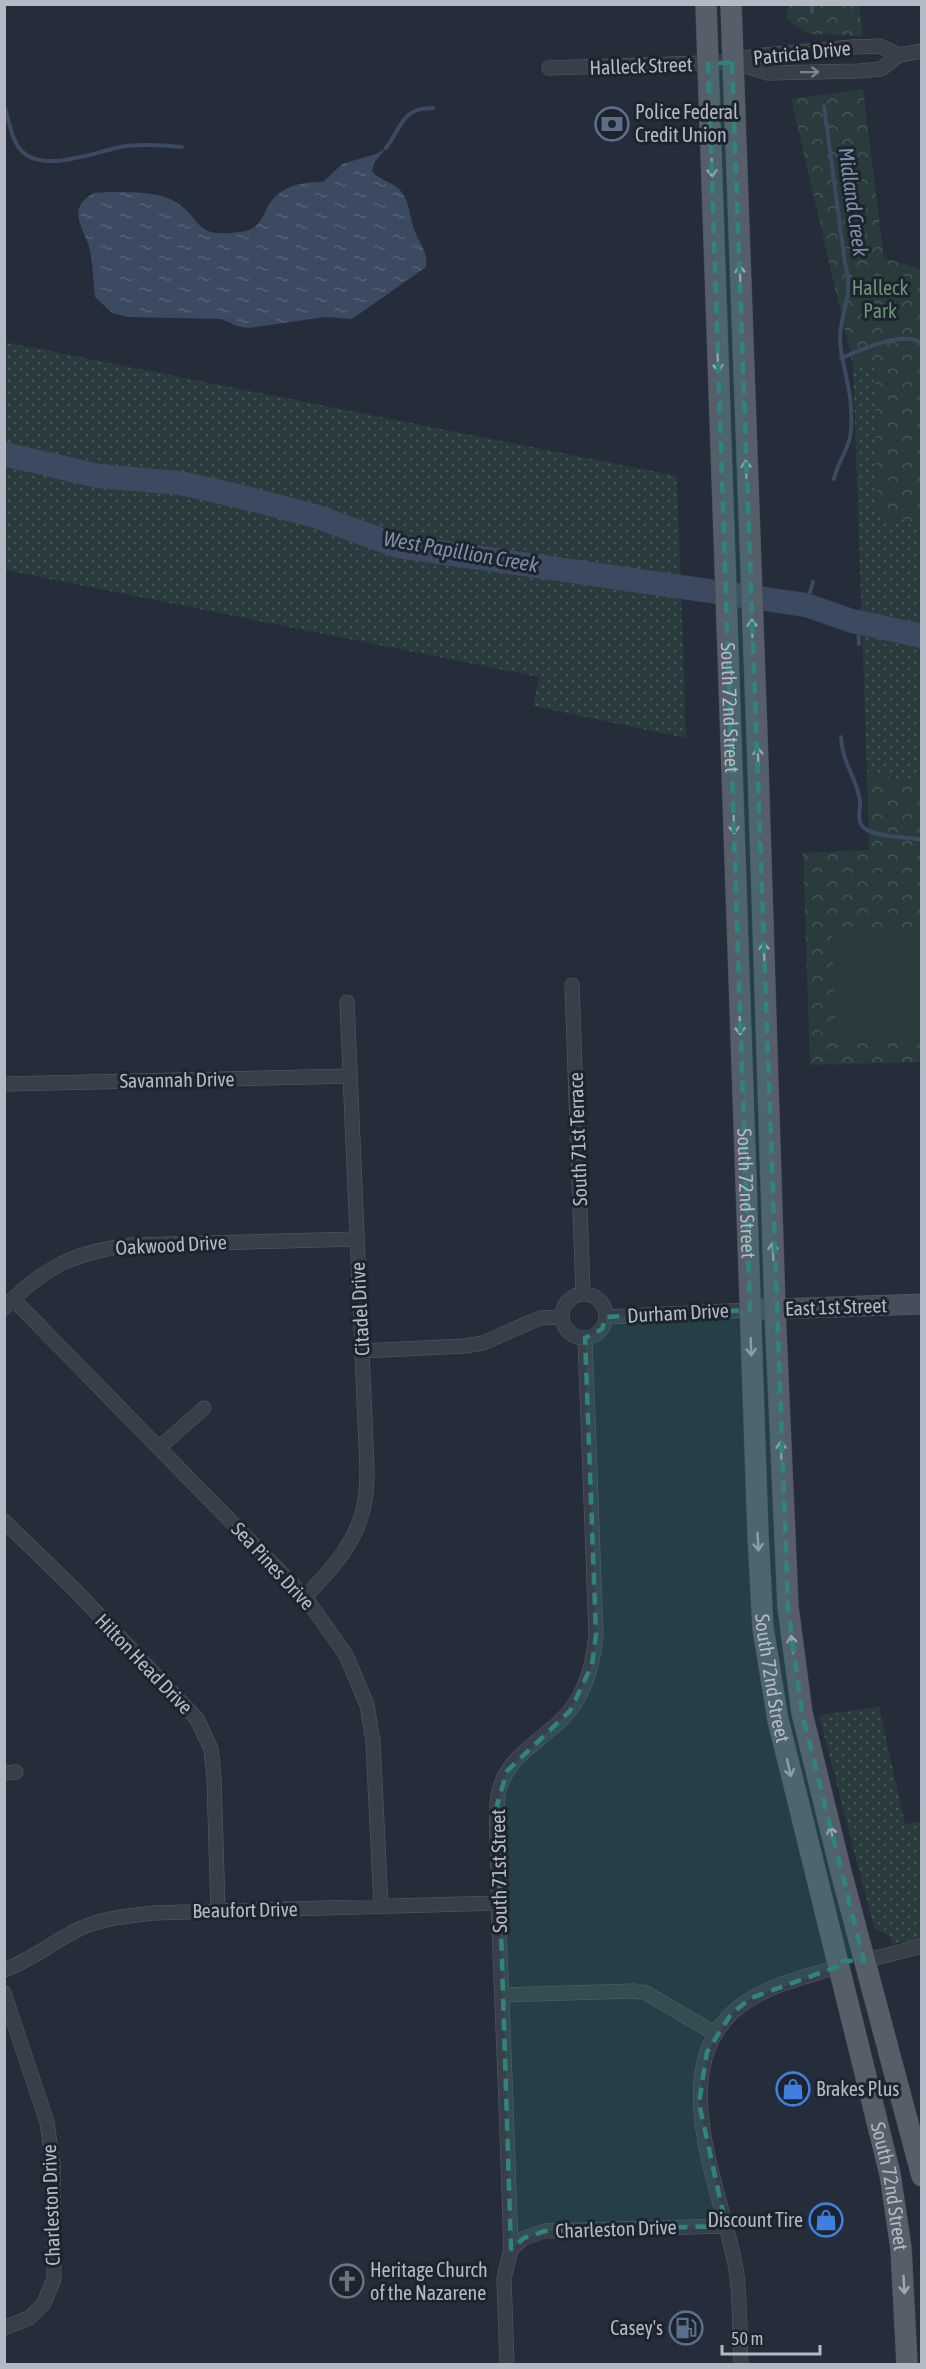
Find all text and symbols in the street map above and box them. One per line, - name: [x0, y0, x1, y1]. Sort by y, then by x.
- street label: Patricia Drive: [752, 36, 852, 69]
- street label: Halleck Street: [589, 52, 693, 79]
- one-way arrow: [800, 67, 820, 78]
- place label: Police Federal Credit Union: [635, 100, 739, 146]
- bank icon: Police Federal Credit Union: [594, 106, 630, 142]
- water label: Midland Creek: [834, 146, 874, 259]
- one-way arrow: [706, 157, 718, 177]
- one-way arrow: [734, 264, 745, 284]
- park label: Halleck Park: [852, 276, 908, 322]
- one-way arrow: [713, 352, 724, 372]
- one-way arrow: [741, 459, 752, 479]
- water label: West Papillion Creek: [382, 526, 541, 577]
- one-way arrow: [747, 619, 758, 639]
- street label: South 72nd Street: [717, 642, 744, 773]
- one-way arrow: [752, 746, 763, 766]
- one-way arrow: [728, 814, 739, 834]
- one-way arrow: [758, 941, 770, 961]
- one-way arrow: [735, 1016, 746, 1036]
- street label: Savannah Drive: [119, 1067, 235, 1092]
- street label: South 71st Terrace: [564, 1072, 591, 1206]
- street label: South 72nd Street: [733, 1128, 761, 1259]
- street label: Oakwood Drive: [115, 1230, 227, 1259]
- one-way arrow: [767, 1241, 779, 1261]
- street label: Citadel Drive: [346, 1261, 373, 1357]
- street label: East 1st Street: [784, 1293, 888, 1320]
- street label: Durham Drive: [627, 1298, 729, 1327]
- one-way arrow: [746, 1337, 757, 1357]
- one-way arrow: [775, 1440, 786, 1460]
- street label: Sea Pines Drive: [227, 1517, 320, 1614]
- one-way arrow: [753, 1532, 764, 1552]
- street label: Hilton Head Drive: [91, 1609, 198, 1718]
- street label: South 72nd Street: [751, 1613, 795, 1745]
- one-way arrow: [787, 1635, 798, 1655]
- one-way arrow: [784, 1758, 796, 1777]
- street label: South 71st Street: [486, 1809, 511, 1933]
- one-way arrow: [825, 1826, 837, 1845]
- street label: Beaufort Drive: [192, 1897, 298, 1922]
- shop icon: Brakes Plus: [775, 2071, 811, 2107]
- place label: Brakes Plus: [816, 2077, 899, 2100]
- street label: South 72nd Street: [867, 2120, 913, 2252]
- street label: Charleston Drive: [37, 2144, 64, 2266]
- shop icon: Discount Tire: [808, 2202, 844, 2238]
- place label: Discount Tire: [708, 2208, 803, 2231]
- street label: Charleston Drive: [555, 2215, 677, 2242]
- place label: Heritage Church of the Nazarene: [370, 2258, 488, 2304]
- church icon: Heritage Church of the Nazarene: [329, 2263, 365, 2299]
- one-way arrow: [899, 2275, 910, 2295]
- fuel station icon: Casey's: [668, 2310, 704, 2346]
- place label: Casey's: [610, 2316, 663, 2339]
- scale bar: [722, 2318, 820, 2356]
- text: 50 m: [731, 2328, 763, 2349]

